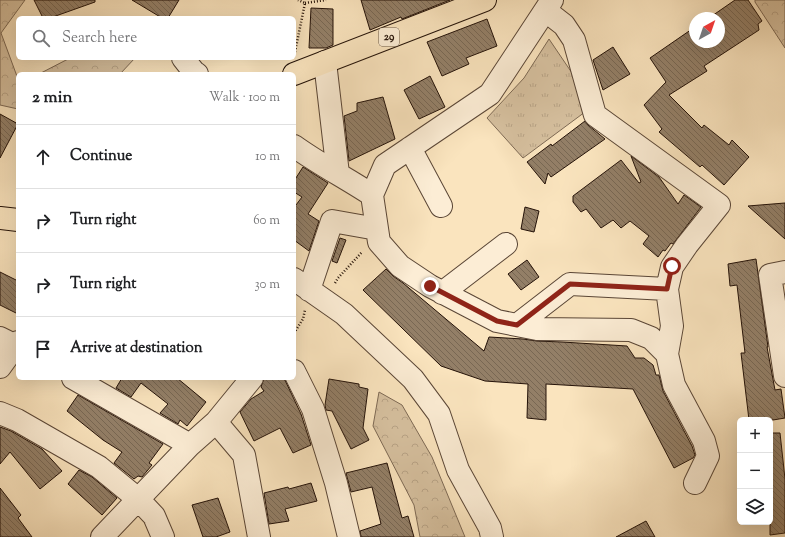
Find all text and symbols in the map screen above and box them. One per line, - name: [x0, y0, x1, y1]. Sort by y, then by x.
- north arrow: [689, 12, 725, 48]
- search box: [16, 16, 296, 60]
- icon: search: [30, 27, 52, 49]
- text: Search here: [62, 28, 137, 49]
- road number: 29: [379, 28, 399, 46]
- text: 2 min: [32, 86, 73, 110]
- text: Walk · 100 m: [209, 89, 280, 107]
- icon: ahead: [32, 146, 54, 168]
- text: Continue: [70, 146, 132, 167]
- text: 10 m: [255, 148, 280, 166]
- icon: right: [32, 210, 54, 232]
- text: Turn right: [70, 210, 136, 231]
- text: 60 m: [253, 212, 280, 230]
- route start: [663, 257, 681, 275]
- icon: right: [32, 274, 54, 296]
- text: Turn right: [70, 274, 136, 295]
- text: 30 m: [254, 276, 280, 294]
- route end: [421, 277, 439, 295]
- icon: arrive: [32, 338, 54, 360]
- text: Arrive at destination: [70, 338, 203, 359]
- map controls: [737, 417, 773, 525]
- button: +: [737, 417, 773, 453]
- button: −: [737, 453, 773, 489]
- button: layers: [737, 489, 773, 525]

